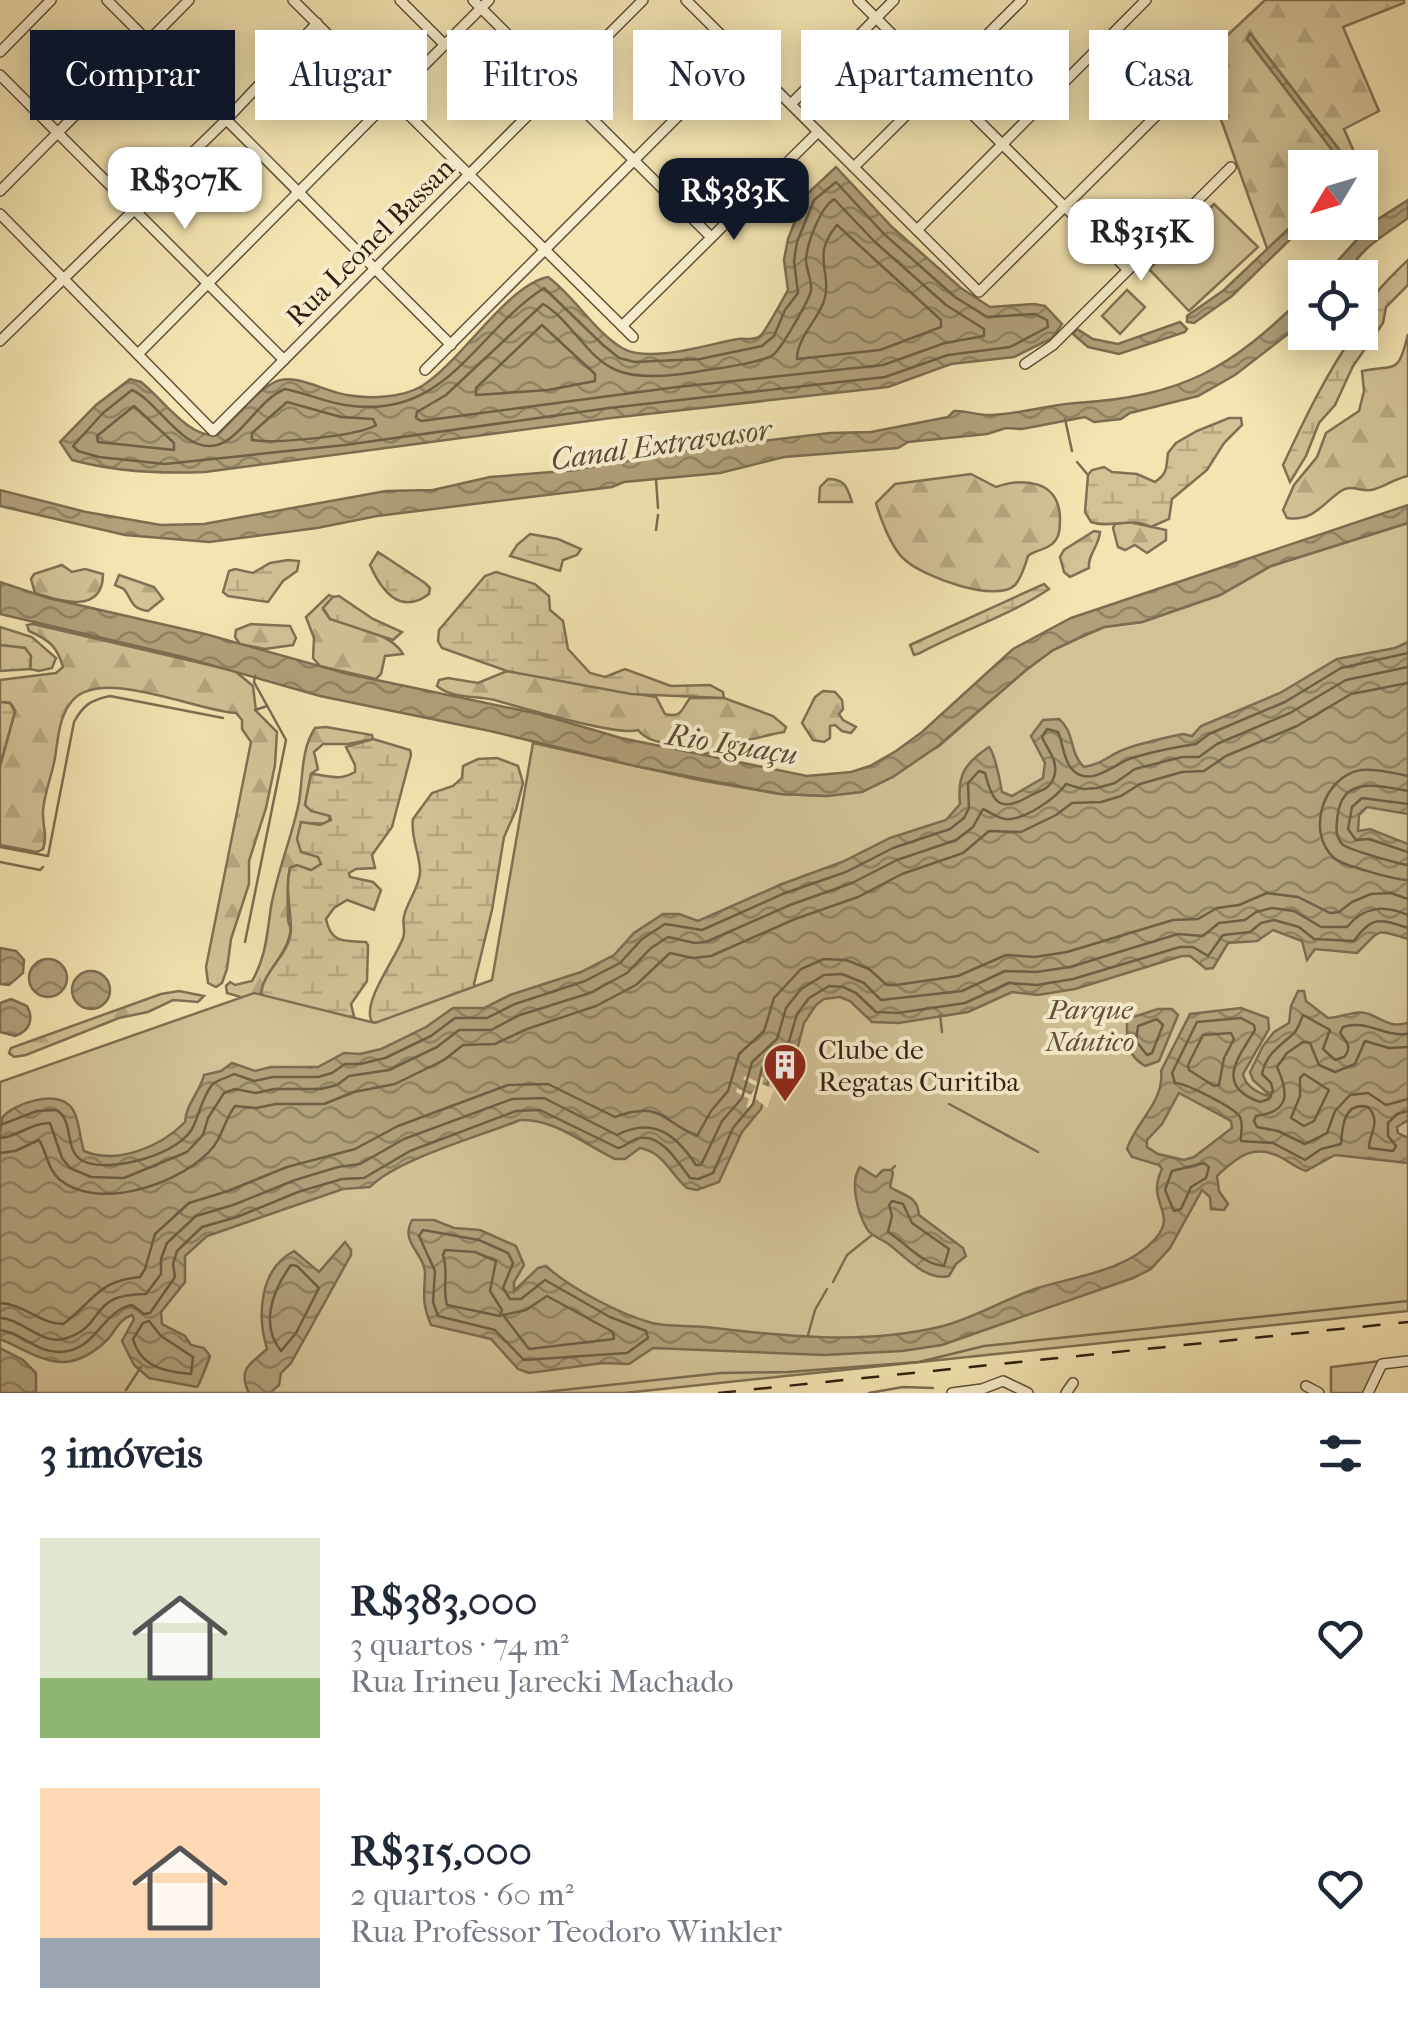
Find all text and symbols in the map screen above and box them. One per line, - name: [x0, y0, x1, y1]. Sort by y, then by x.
- chip: Comprar: [30, 30, 235, 120]
- chip: Alugar: [255, 30, 427, 120]
- chip: Filtros: [447, 30, 613, 120]
- chip: Novo: [633, 30, 781, 120]
- chip: Apartamento: [801, 30, 1069, 120]
- chip: Casa: [1089, 30, 1228, 120]
- pin: R$307K: [104, 147, 266, 232]
- north arrow: [1288, 150, 1378, 240]
- map controls: [1288, 150, 1378, 350]
- street label: Rua Leonel Bassan: [279, 151, 461, 333]
- pin: R$383K: [653, 158, 815, 243]
- text: R$307K: [130, 161, 240, 198]
- text: R$383K: [681, 172, 787, 209]
- pin: R$315K: [1060, 199, 1222, 284]
- text: R$315K: [1090, 213, 1192, 250]
- button: locate: [1288, 260, 1378, 350]
- water label: Canal Extravasor: [548, 412, 776, 478]
- water label: Rio Iguaçu: [662, 717, 800, 773]
- park label: Parque Náutico: [1045, 993, 1135, 1058]
- place label: Clube de Regatas Curitiba: [818, 1033, 1020, 1098]
- building icon: Clube de Regatas Curitiba: [762, 1042, 808, 1103]
- icon: filters: [1313, 1426, 1368, 1481]
- text: 3 imóveis: [40, 1429, 203, 1478]
- text: R$383,000: [350, 1577, 537, 1626]
- icon: home: [120, 1578, 240, 1698]
- icon: heart: [1313, 1611, 1368, 1666]
- text: 3 quartos · 74 m²: [350, 1626, 569, 1663]
- text: Rua Irineu Jarecki Machado: [350, 1663, 734, 1700]
- text: R$315,000: [350, 1827, 532, 1876]
- icon: home: [120, 1828, 240, 1948]
- icon: heart: [1313, 1861, 1368, 1916]
- text: 2 quartos · 60 m²: [350, 1876, 574, 1913]
- text: Rua Professor Teodoro Winkler: [350, 1913, 782, 1950]

